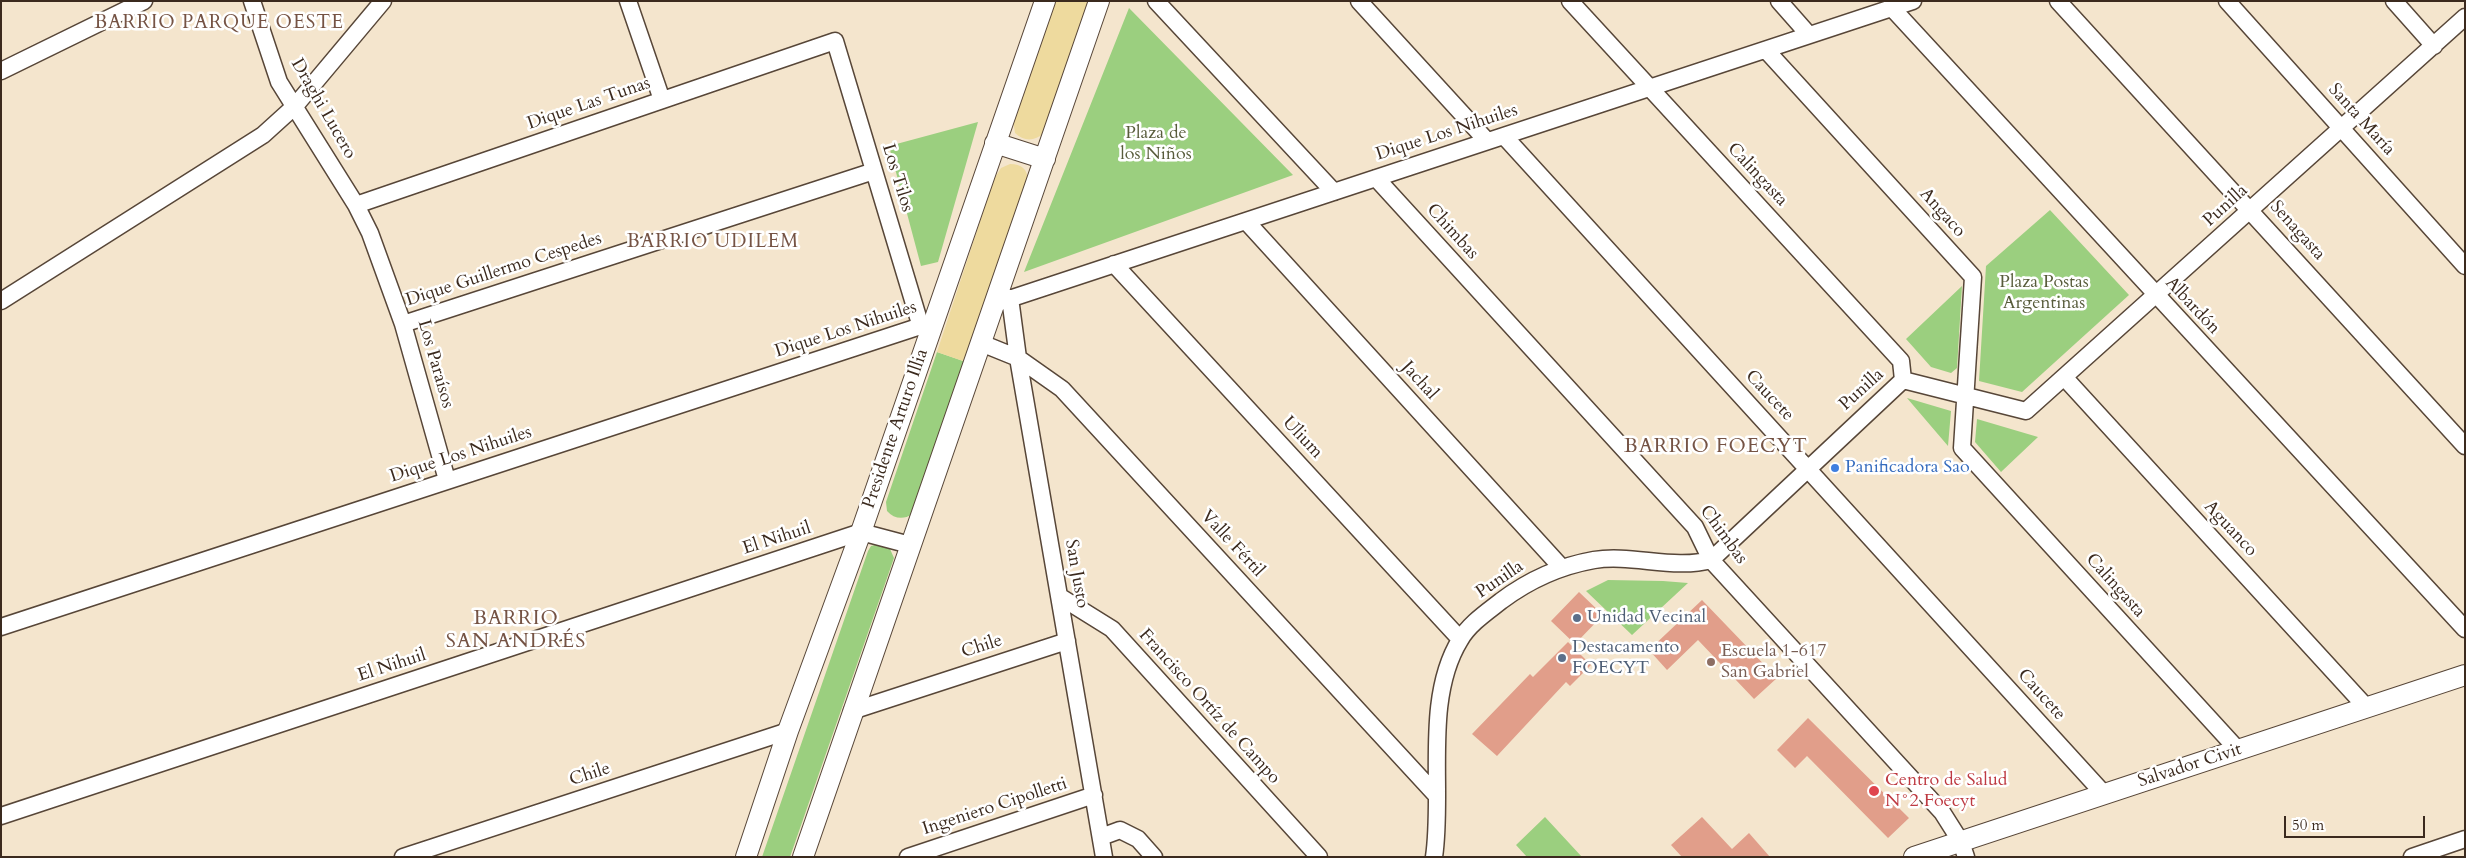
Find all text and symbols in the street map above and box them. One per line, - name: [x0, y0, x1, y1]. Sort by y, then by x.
- district label: BARRIO PARQUE OESTE: [92, 13, 346, 35]
- street label: Draghi Lucero: [286, 55, 360, 163]
- street label: Dique Las Tunas: [525, 73, 653, 135]
- street label: Santa María: [2323, 80, 2399, 160]
- street label: Dique Los Nihuiles: [1373, 100, 1521, 166]
- park label: Plaza de los Niños: [1120, 123, 1192, 166]
- street label: Calingasta: [1722, 139, 1792, 211]
- street label: Los Tilos: [876, 141, 918, 215]
- street label: Punilla: [2199, 180, 2253, 232]
- street label: Angaco: [1914, 184, 1970, 242]
- street label: Senagasta: [2265, 197, 2329, 265]
- street label: Chimbas: [1421, 200, 1483, 264]
- street label: Dique Guillermo Cespedes: [403, 228, 605, 312]
- district label: BARRIO UDILEM: [625, 232, 801, 254]
- park label: Plaza Postas Argentinas: [1999, 272, 2089, 314]
- street label: Albardón: [2160, 273, 2224, 339]
- street label: Dique Los Nihuiles: [772, 297, 920, 363]
- street label: Los Paraísos: [412, 317, 458, 411]
- street label: Presidente Arturo Illia: [859, 346, 933, 512]
- street label: Jachal: [1396, 357, 1442, 405]
- street label: Punilla: [1835, 364, 1889, 416]
- street label: Caucete: [1740, 366, 1798, 426]
- street label: Ulium: [1277, 413, 1327, 463]
- street label: Dique Los Nihuiles: [387, 422, 535, 488]
- district label: BARRIO FOECYT: [1622, 435, 1810, 459]
- place label: Panificadora Sao: [1845, 457, 1970, 479]
- marker: Panificadora Sao: [1829, 462, 1841, 474]
- street label: Aguanco: [2199, 497, 2261, 561]
- street label: Chimbas: [1694, 501, 1752, 569]
- street label: Valle Fértil: [1196, 506, 1268, 582]
- street label: El Nihuil: [740, 518, 814, 560]
- street label: San Justo: [1059, 538, 1093, 610]
- street label: Calingasta: [2081, 550, 2149, 622]
- street label: Punilla: [1472, 556, 1528, 604]
- district label: BARRIO SAN ANDRÉS: [445, 607, 587, 654]
- place label: Unidad Vecinal: [1587, 607, 1706, 629]
- marker: Unidad Vecinal: [1571, 612, 1583, 624]
- street label: Francisco Ortíz de Campo: [1134, 625, 1284, 789]
- street label: Chile: [959, 630, 1005, 664]
- place label: Destacamento FOECYT: [1572, 637, 1679, 680]
- place label: Escuela 1-617 San Gabriel: [1721, 641, 1826, 684]
- street label: El Nihuil: [355, 645, 429, 687]
- marker: Destacamento FOECYT: [1556, 652, 1568, 664]
- marker: Escuela 1-617 San Gabriel: [1705, 656, 1717, 668]
- street label: Caucete: [2012, 665, 2070, 725]
- street label: Salvador Civit: [2135, 739, 2245, 793]
- street label: Chile: [567, 758, 613, 792]
- place label: Centro de Salud N°2 Foecyt: [1885, 770, 2007, 812]
- street label: Ingeniero Cipolletti: [920, 773, 1070, 841]
- marker: Centro de Salud N°2 Foecyt: [1867, 784, 1881, 798]
- scale bar: [2286, 806, 2427, 838]
- text: 50 m: [2292, 815, 2324, 835]

